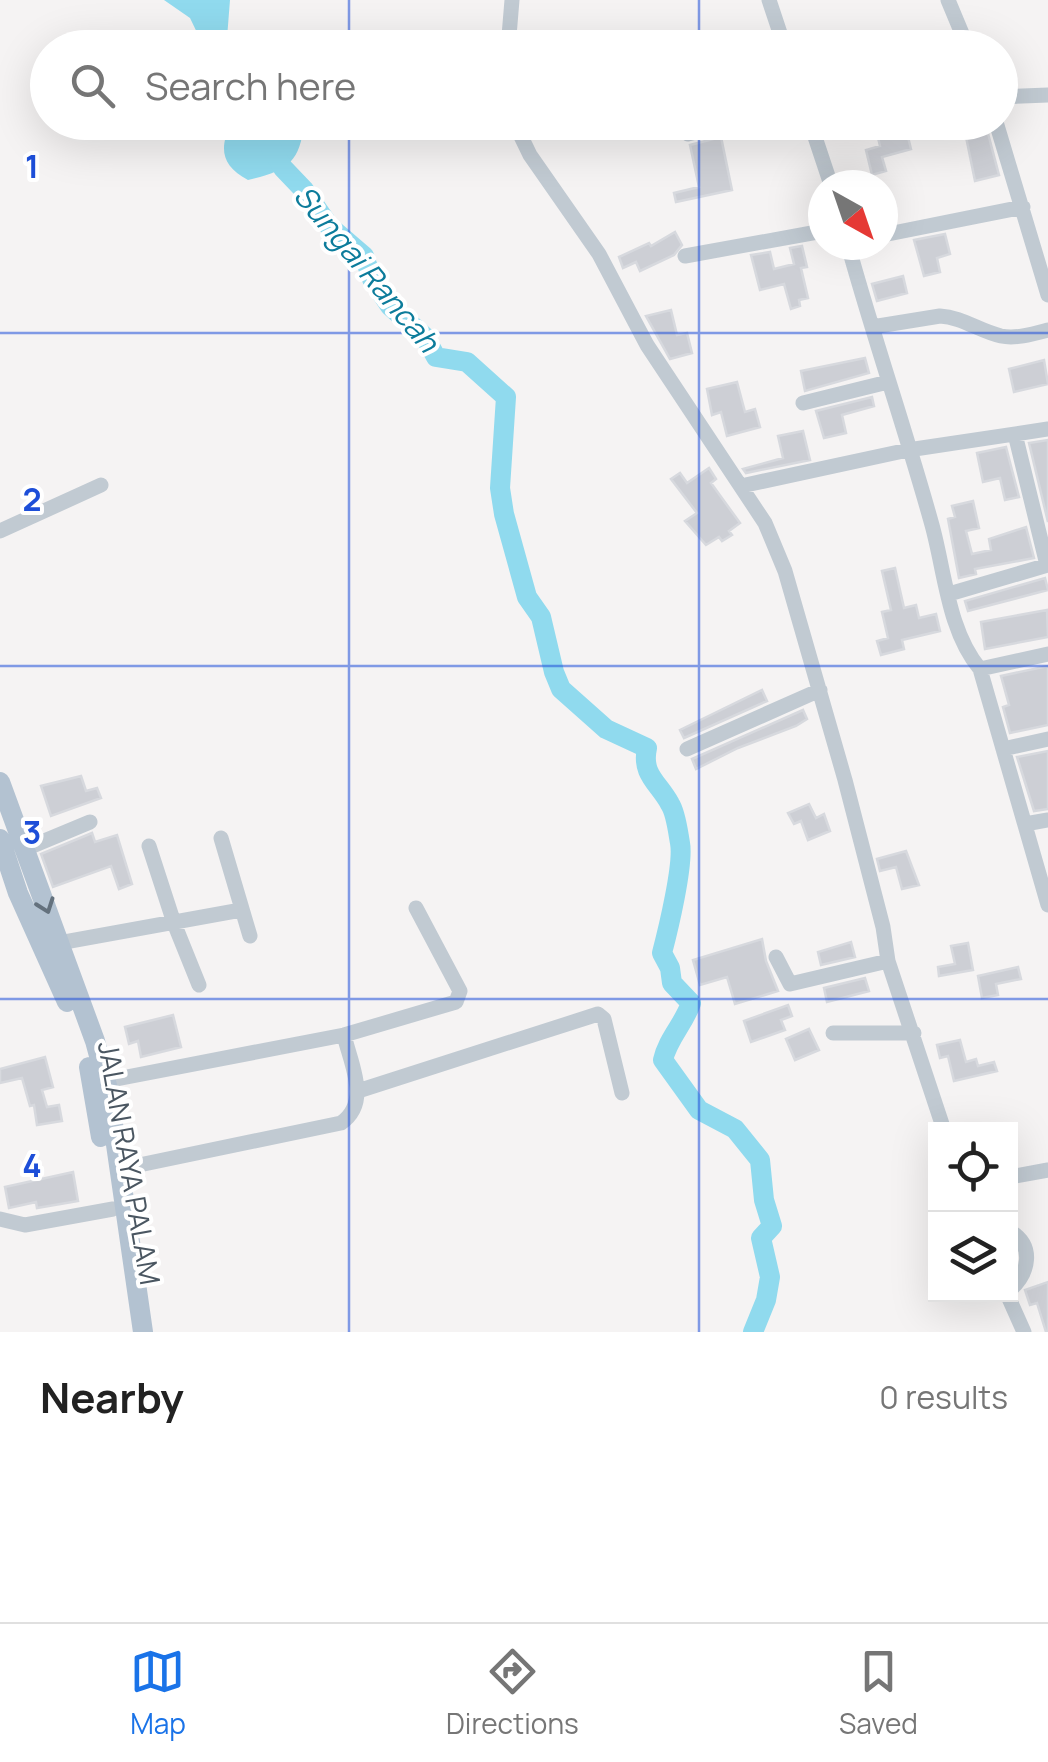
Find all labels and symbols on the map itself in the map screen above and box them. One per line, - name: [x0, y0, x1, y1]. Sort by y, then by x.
- text: 1: [25, 144, 39, 188]
- north arrow: [808, 170, 898, 260]
- water label: Sungai Rancah: [285, 176, 450, 361]
- text: 2: [22, 477, 42, 521]
- text: 3: [23, 810, 41, 854]
- one-way arrow: [34, 897, 55, 914]
- street label: JALAN RAYA PALAM: [90, 1038, 170, 1287]
- text: 4: [22, 1143, 42, 1187]

